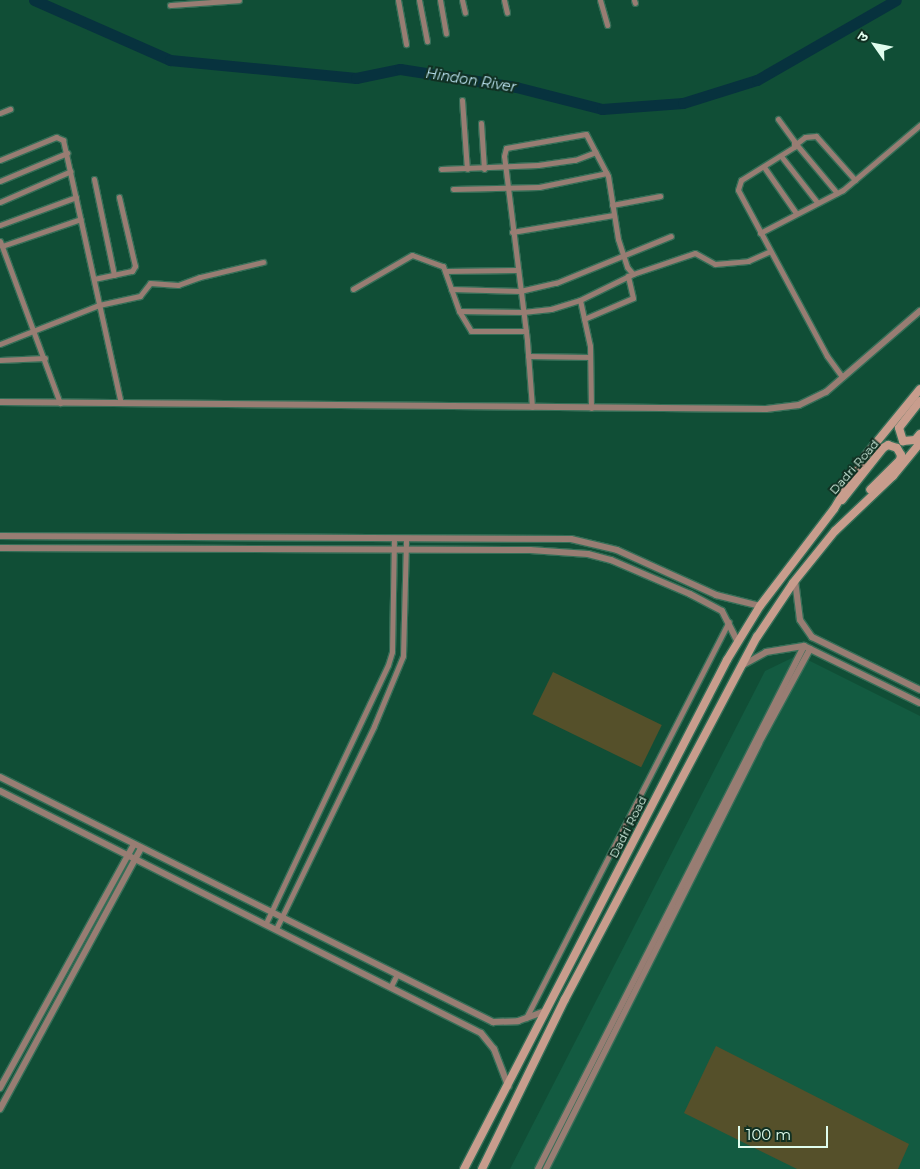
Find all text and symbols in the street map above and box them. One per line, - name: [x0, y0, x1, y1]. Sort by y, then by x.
- north arrow: [850, 20, 900, 70]
- text: उ: [853, 28, 872, 45]
- water label: Hindon River: [425, 65, 517, 95]
- street label: Dadri Road: [826, 437, 882, 497]
- street label: Dadri Road: [606, 794, 650, 860]
- scale bar: [740, 1116, 830, 1148]
- text: 100 m: [746, 1125, 791, 1144]

